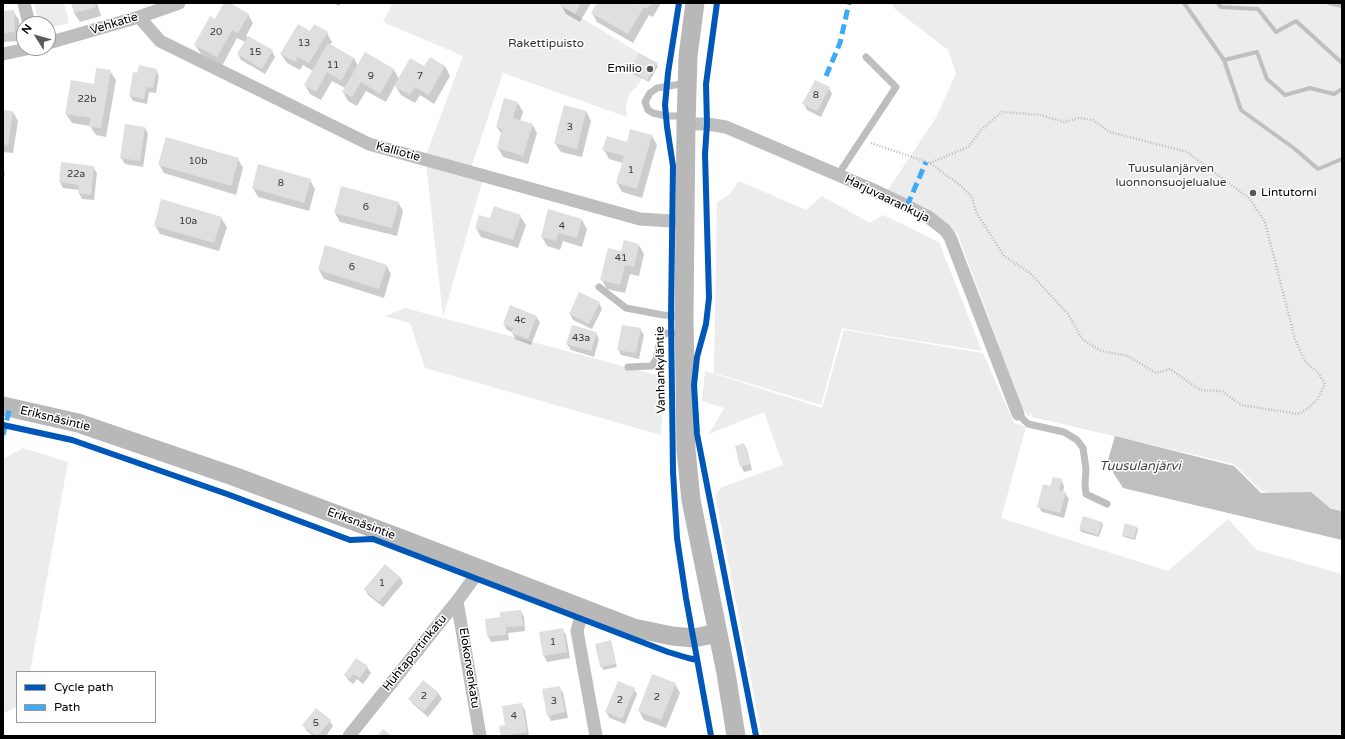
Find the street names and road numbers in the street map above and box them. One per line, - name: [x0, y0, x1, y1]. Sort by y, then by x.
- street label: Vehkatie: [88, 10, 140, 38]
- street label: Kalliotie: [374, 139, 422, 165]
- street label: Harjuvaarankuja: [842, 172, 932, 226]
- street label: Vanhankyläntie: [653, 326, 669, 414]
- street label: Eriksnäsintie: [18, 403, 92, 435]
- street label: Eriksnäsintie: [325, 505, 397, 543]
- street label: Huhtaportinkatu: [380, 612, 450, 694]
- street label: Elokorvenkatu: [456, 627, 482, 709]

